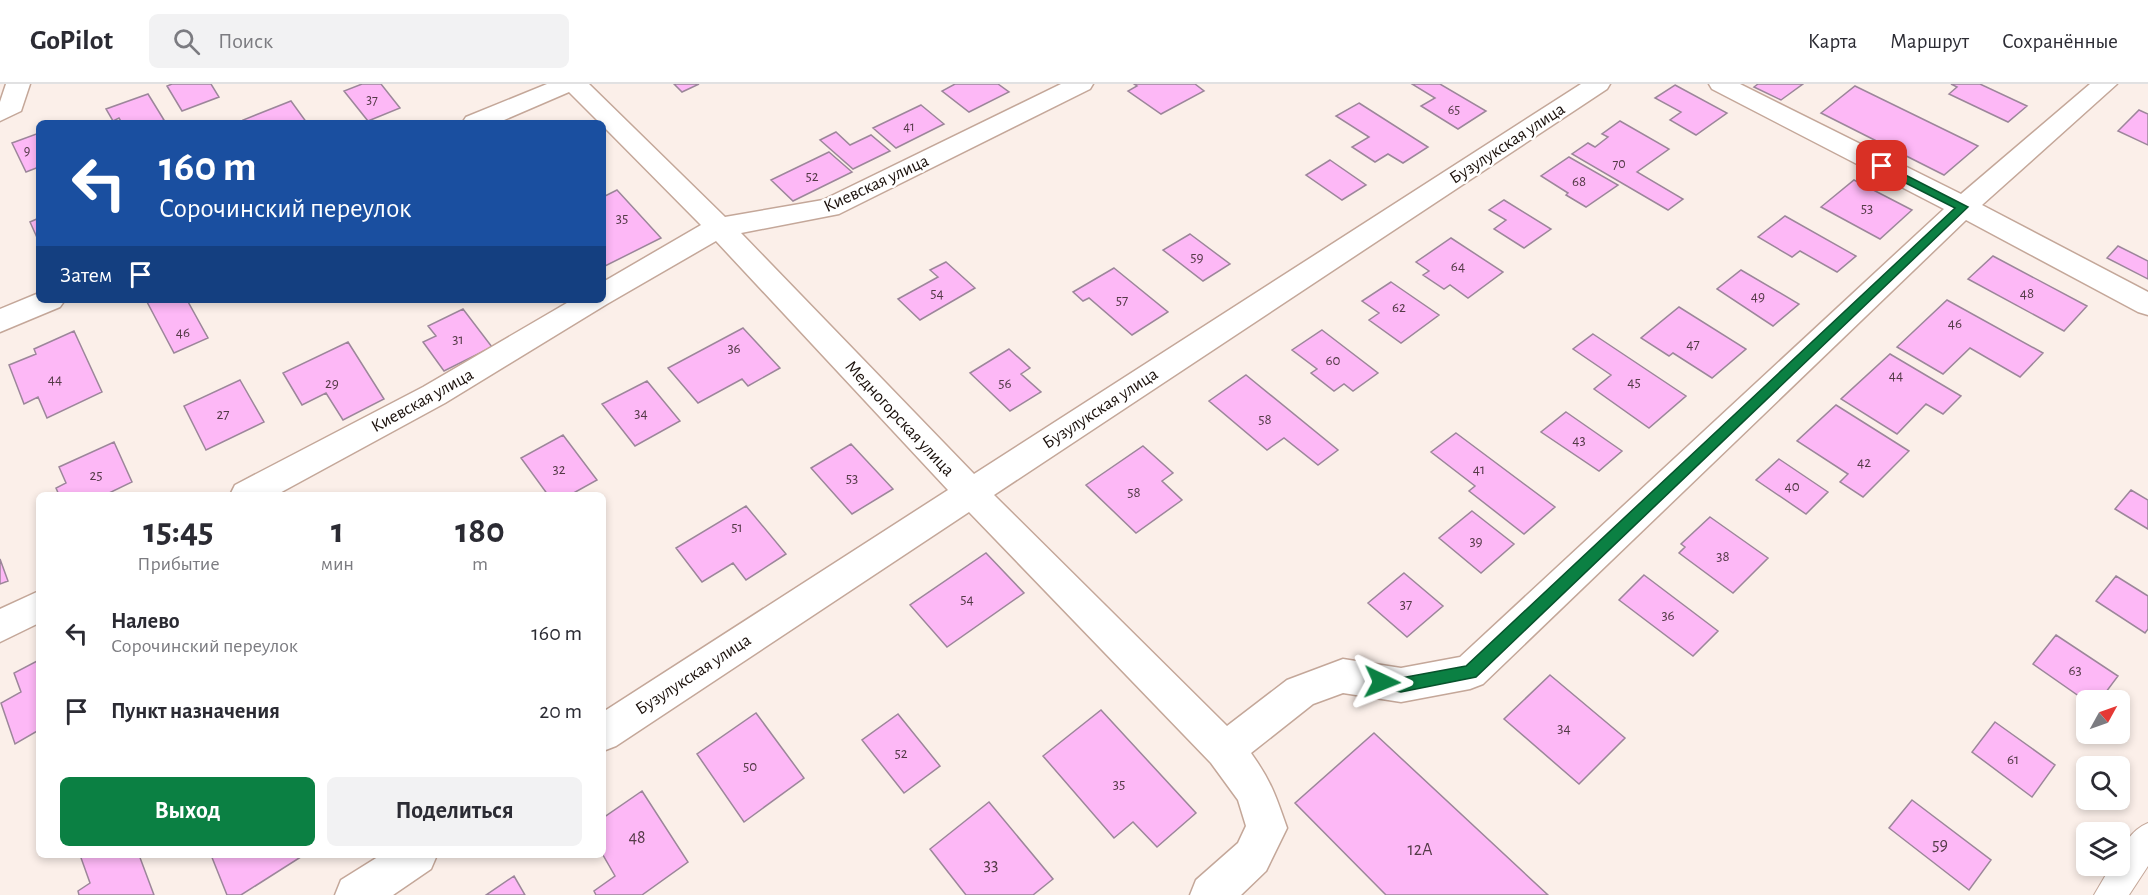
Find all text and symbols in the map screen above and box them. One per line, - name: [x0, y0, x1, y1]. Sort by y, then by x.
- search box: [149, 14, 569, 68]
- icon: search: [170, 25, 203, 58]
- text: GoPilot: [30, 27, 113, 55]
- text: Поиск: [218, 30, 273, 52]
- text: Карта: [1808, 31, 1857, 52]
- text: Маршрут: [1890, 31, 1969, 52]
- text: Сохранённые: [2002, 31, 2118, 52]
- house number: 37: [366, 93, 378, 107]
- street label: Бузулукская улица: [1447, 100, 1568, 188]
- house number: 65: [1448, 103, 1460, 117]
- house number: 41: [903, 120, 915, 134]
- pin: [1856, 140, 1907, 191]
- house number: 9: [24, 144, 30, 158]
- icon: left: [60, 144, 138, 222]
- text: 160 m: [159, 146, 257, 188]
- icon: arrive: [1865, 149, 1898, 182]
- street label: Киевская улица: [821, 152, 932, 216]
- house number: 70: [1612, 157, 1626, 171]
- house number: 52: [805, 169, 819, 184]
- house number: 68: [1572, 174, 1586, 189]
- text: Сорочинский переулок: [159, 195, 411, 222]
- house number: 53: [1861, 201, 1873, 216]
- house number: 35: [616, 211, 628, 226]
- house number: 59: [1190, 250, 1204, 265]
- icon: arrive: [124, 258, 157, 291]
- house number: 64: [1451, 259, 1465, 274]
- text: Затем: [60, 264, 112, 286]
- house number: 54: [930, 286, 944, 301]
- house number: 48: [2020, 286, 2034, 301]
- house number: 49: [1751, 289, 1765, 304]
- house number: 57: [1116, 293, 1128, 308]
- house number: 62: [1392, 300, 1406, 315]
- house number: 46: [1948, 316, 1962, 331]
- house number: 46: [176, 325, 190, 340]
- house number: 31: [452, 332, 464, 347]
- house number: 47: [1686, 337, 1700, 352]
- house number: 36: [727, 341, 741, 356]
- house number: 60: [1326, 353, 1341, 368]
- street label: Медногорская улица: [841, 357, 957, 480]
- street label: Киевская улица: [368, 365, 477, 436]
- street label: Бузулукская улица: [1040, 365, 1161, 453]
- house number: 44: [1889, 368, 1903, 383]
- house number: 44: [48, 372, 62, 387]
- house number: 45: [1627, 375, 1641, 390]
- house number: 29: [325, 376, 339, 391]
- house number: 56: [998, 376, 1012, 391]
- house number: 34: [634, 406, 648, 421]
- house number: 27: [216, 407, 230, 422]
- house number: 58: [1258, 412, 1272, 427]
- house number: 43: [1572, 433, 1586, 448]
- house number: 42: [1857, 455, 1871, 470]
- house number: 32: [552, 462, 566, 477]
- house number: 41: [1473, 462, 1485, 477]
- house number: 25: [89, 468, 103, 483]
- house number: 53: [846, 471, 858, 486]
- house number: 40: [1784, 479, 1800, 494]
- house number: 58: [1127, 485, 1141, 500]
- text: 15:45: [143, 513, 214, 549]
- text: 1: [331, 513, 344, 549]
- text: 180: [455, 513, 505, 549]
- house number: 51: [731, 520, 743, 535]
- house number: 39: [1469, 534, 1483, 549]
- house number: 38: [1716, 549, 1730, 564]
- text: Прибытие: [137, 554, 220, 574]
- text: мин: [321, 554, 354, 574]
- text: m: [472, 554, 488, 574]
- house number: 54: [960, 592, 974, 607]
- house number: 37: [1400, 597, 1412, 612]
- house number: 36: [1661, 608, 1675, 623]
- text: Налево: [111, 610, 180, 632]
- icon: left: [60, 617, 93, 650]
- text: 160 m: [531, 622, 582, 644]
- street label: Бузулукская улица: [633, 631, 754, 719]
- text: Сорочинский переулок: [111, 636, 298, 656]
- position arrow: [1350, 650, 1414, 714]
- house number: 63: [2068, 663, 2082, 678]
- north arrow: [2076, 690, 2130, 744]
- map controls: [2076, 690, 2130, 876]
- icon: arrive: [60, 695, 93, 728]
- text: Пункт назначения: [111, 700, 280, 722]
- text: 20 m: [539, 700, 582, 722]
- house number: 34: [1557, 721, 1571, 736]
- house number: 52: [894, 746, 908, 761]
- house number: 61: [2007, 752, 2019, 767]
- button: search: [2076, 756, 2130, 810]
- house number: 50: [743, 759, 757, 774]
- button: Выход: [60, 777, 315, 846]
- button: Поделиться: [327, 777, 582, 846]
- house number: 35: [1113, 777, 1125, 792]
- button: layers: [2076, 822, 2130, 876]
- house number: 48: [628, 829, 646, 847]
- house number: 59: [1932, 836, 1948, 854]
- house number: 12А: [1408, 841, 1433, 859]
- house number: 33: [984, 856, 998, 874]

